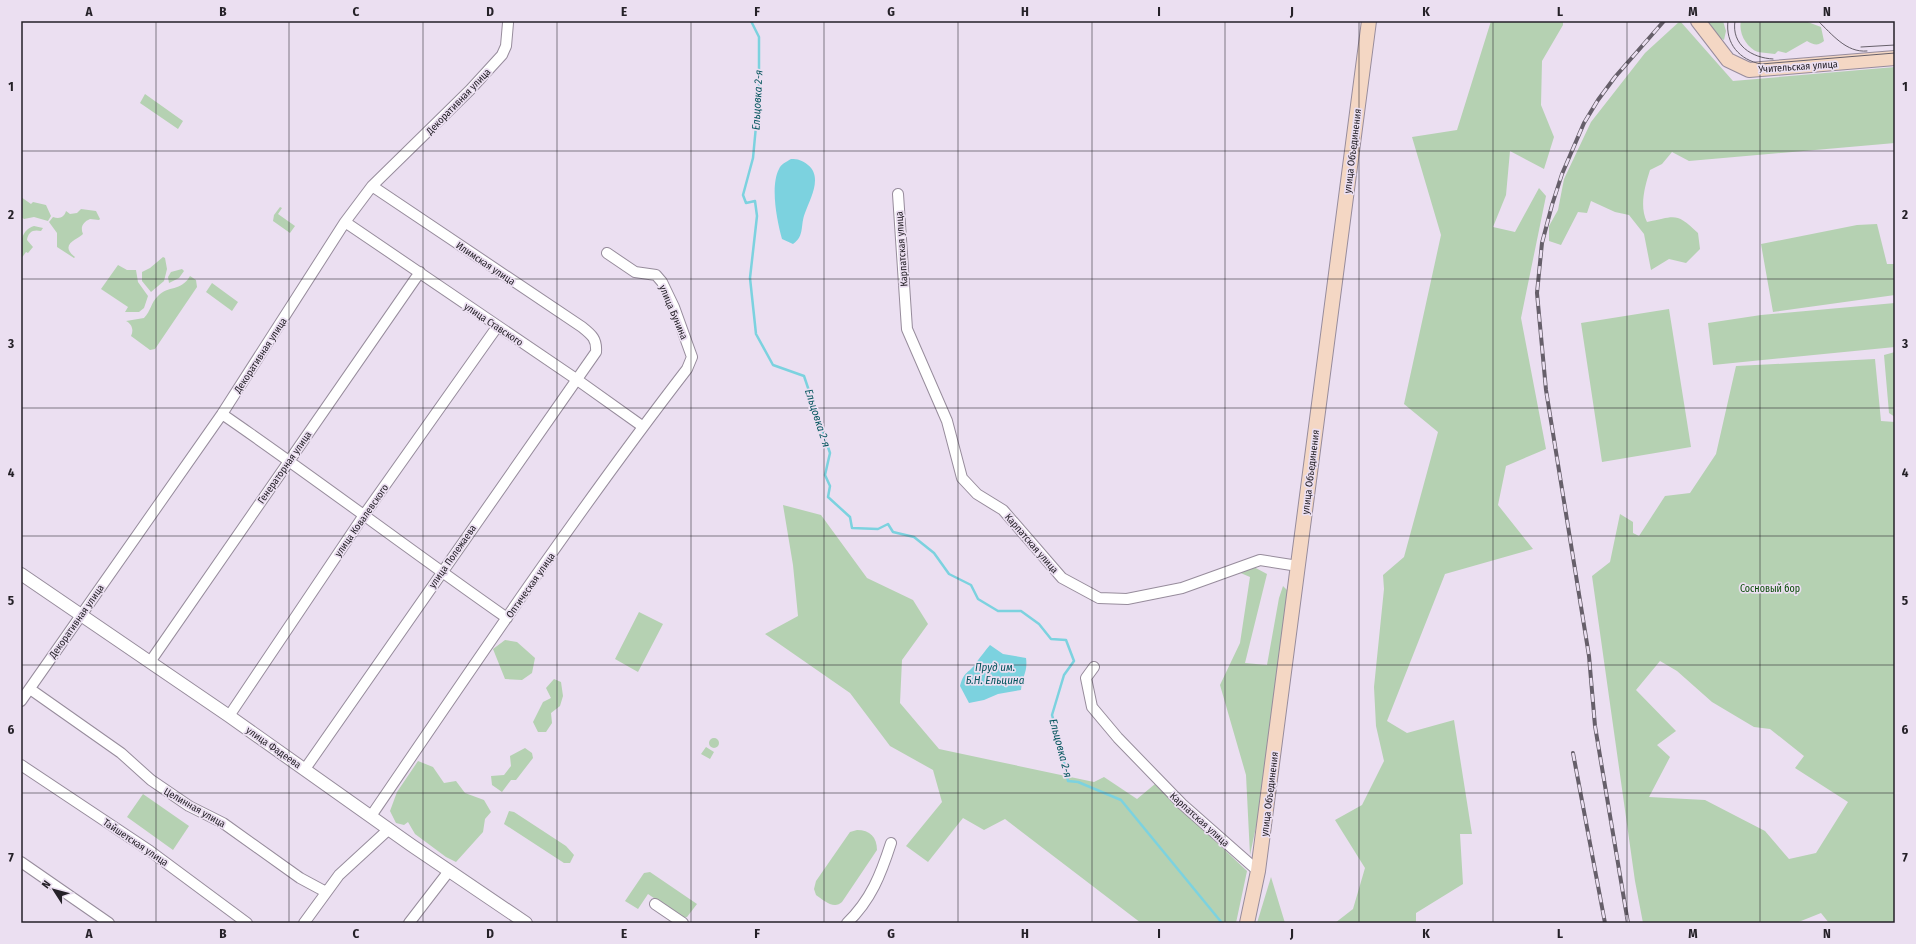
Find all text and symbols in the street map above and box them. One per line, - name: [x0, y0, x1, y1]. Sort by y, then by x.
- text: A: [84, 4, 93, 19]
- text: B: [219, 4, 227, 19]
- text: C: [353, 4, 360, 19]
- text: D: [486, 4, 494, 19]
- text: E: [621, 4, 627, 19]
- text: F: [754, 4, 760, 19]
- text: G: [887, 4, 895, 19]
- text: H: [1021, 4, 1029, 19]
- text: I: [1157, 4, 1161, 19]
- text: J: [1289, 4, 1294, 19]
- text: K: [1422, 4, 1430, 19]
- text: L: [1557, 4, 1563, 19]
- text: M: [1688, 4, 1698, 19]
- text: N: [1823, 4, 1831, 19]
- street label: Учительская улица: [1757, 58, 1838, 76]
- street label: Декоративная улица: [423, 66, 493, 138]
- water label: Ельцовка 2-я: [749, 70, 766, 131]
- text: 1: [8, 79, 14, 94]
- text: 1: [1902, 79, 1908, 94]
- street label: улица Объединения: [1342, 108, 1364, 194]
- text: 2: [7, 207, 14, 222]
- text: 2: [1901, 207, 1908, 222]
- street label: Карпатская улица: [893, 211, 911, 287]
- street label: Илимская улица: [454, 240, 517, 288]
- street label: улица Бунина: [656, 283, 690, 342]
- street label: улица Ставского: [462, 301, 525, 349]
- street label: Декоративная улица: [231, 316, 290, 396]
- text: 3: [7, 336, 14, 351]
- text: 3: [1901, 336, 1908, 351]
- water label: Ельцовка 2-я: [802, 387, 833, 449]
- street label: Генераторная улица: [255, 429, 314, 506]
- street label: улица Объединения: [1300, 429, 1322, 515]
- text: 4: [8, 465, 15, 480]
- text: 4: [1902, 465, 1909, 480]
- street label: улица Ковалевского: [332, 482, 391, 559]
- street label: Карпатская улица: [1002, 511, 1061, 576]
- street label: улица Полежаева: [427, 523, 479, 591]
- street label: Оптическая улица: [504, 551, 558, 621]
- street label: Декоративная улица: [46, 582, 107, 662]
- park label: Сосновый бор: [1740, 583, 1800, 595]
- text: 5: [8, 593, 14, 608]
- text: 5: [1902, 593, 1908, 608]
- water label: Пруд им. Б.Н. Ельцина: [966, 661, 1025, 687]
- water label: Ельцовка 2-я: [1046, 717, 1075, 779]
- text: 6: [8, 722, 15, 737]
- text: 6: [1902, 722, 1909, 737]
- street label: улица Фадеева: [244, 724, 303, 771]
- street label: улица Объединения: [1259, 751, 1281, 837]
- street label: Целинная улица: [161, 785, 228, 830]
- street label: Карпатская улица: [1167, 790, 1231, 849]
- street label: Тайшетская улица: [101, 817, 170, 869]
- text: 7: [8, 850, 14, 865]
- text: 7: [1902, 850, 1908, 865]
- north arrow: [34, 870, 74, 910]
- text: N: [39, 878, 54, 891]
- text: A: [84, 926, 93, 941]
- text: B: [219, 926, 227, 941]
- text: C: [353, 926, 360, 941]
- text: D: [486, 926, 494, 941]
- text: E: [621, 926, 627, 941]
- text: F: [754, 926, 760, 941]
- text: G: [887, 926, 895, 941]
- text: H: [1021, 926, 1029, 941]
- text: I: [1157, 926, 1161, 941]
- text: J: [1289, 926, 1294, 941]
- text: K: [1422, 926, 1430, 941]
- text: L: [1557, 926, 1563, 941]
- text: M: [1688, 926, 1698, 941]
- text: N: [1823, 926, 1831, 941]

